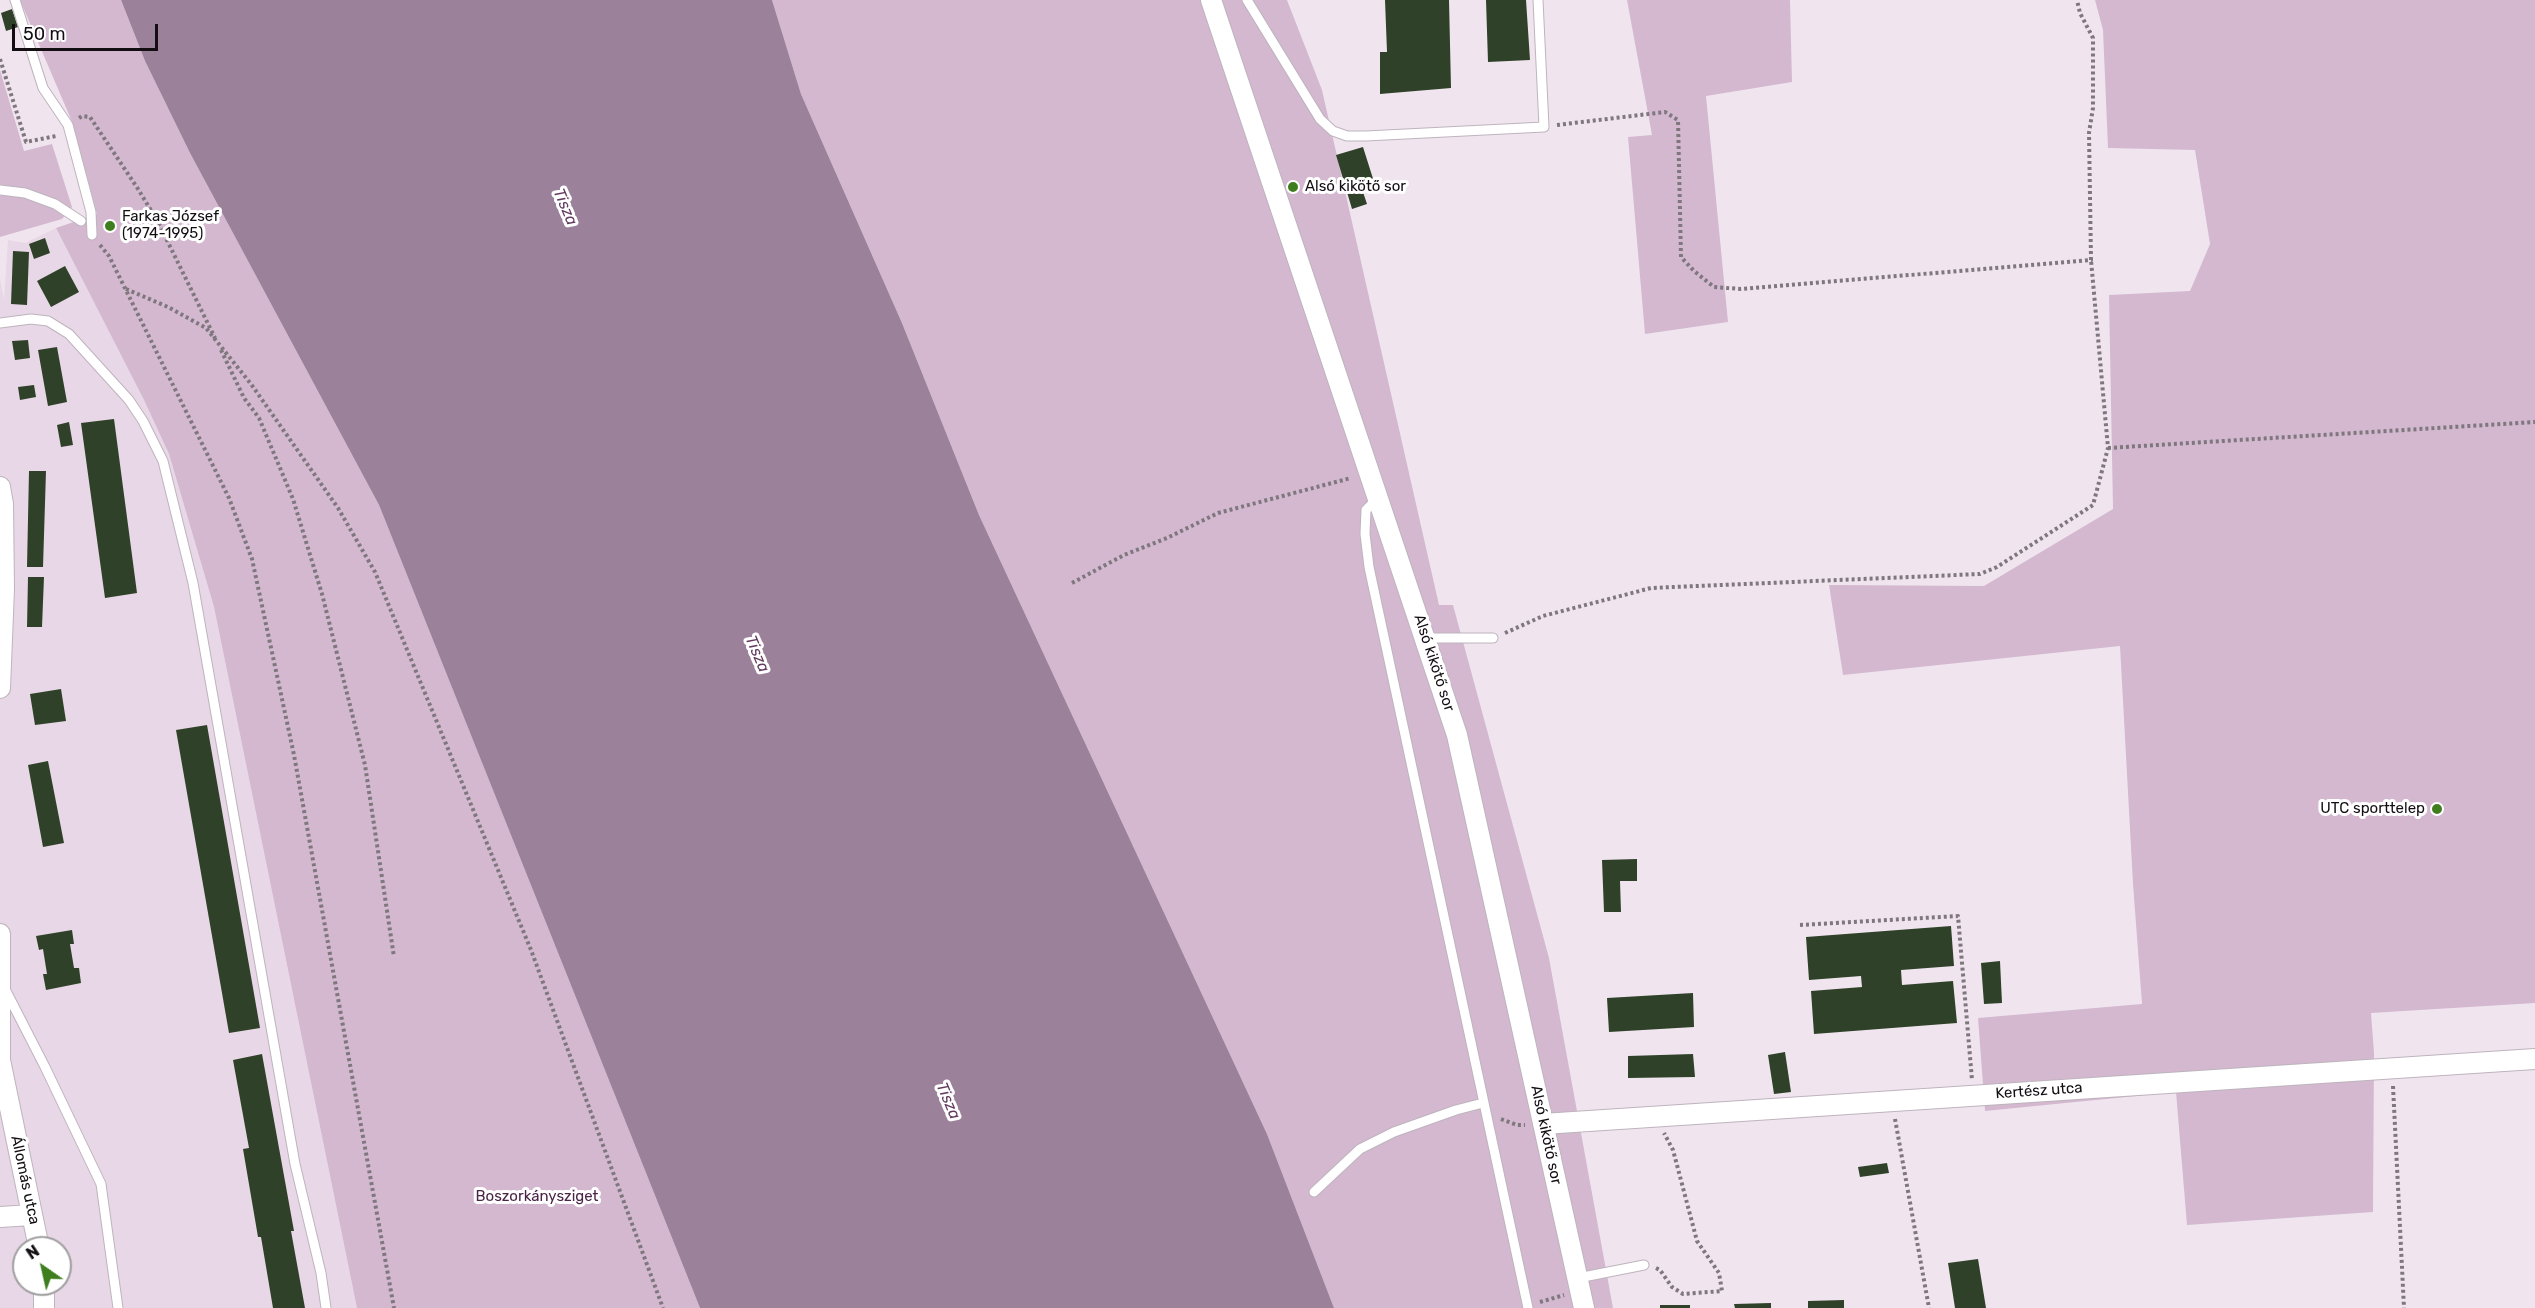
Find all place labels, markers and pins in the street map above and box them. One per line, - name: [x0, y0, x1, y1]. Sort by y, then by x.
- place label: Alsó kikötő sor: [1305, 178, 1406, 196]
- marker: Alsó kikötő sor: [1286, 180, 1300, 194]
- place label: Farkas József (1974-1995): [122, 208, 219, 243]
- marker: Farkas József (1974-1995): [103, 219, 117, 233]
- place label: UTC sporttelep: [2320, 800, 2425, 818]
- marker: UTC sporttelep: [2430, 802, 2444, 816]

